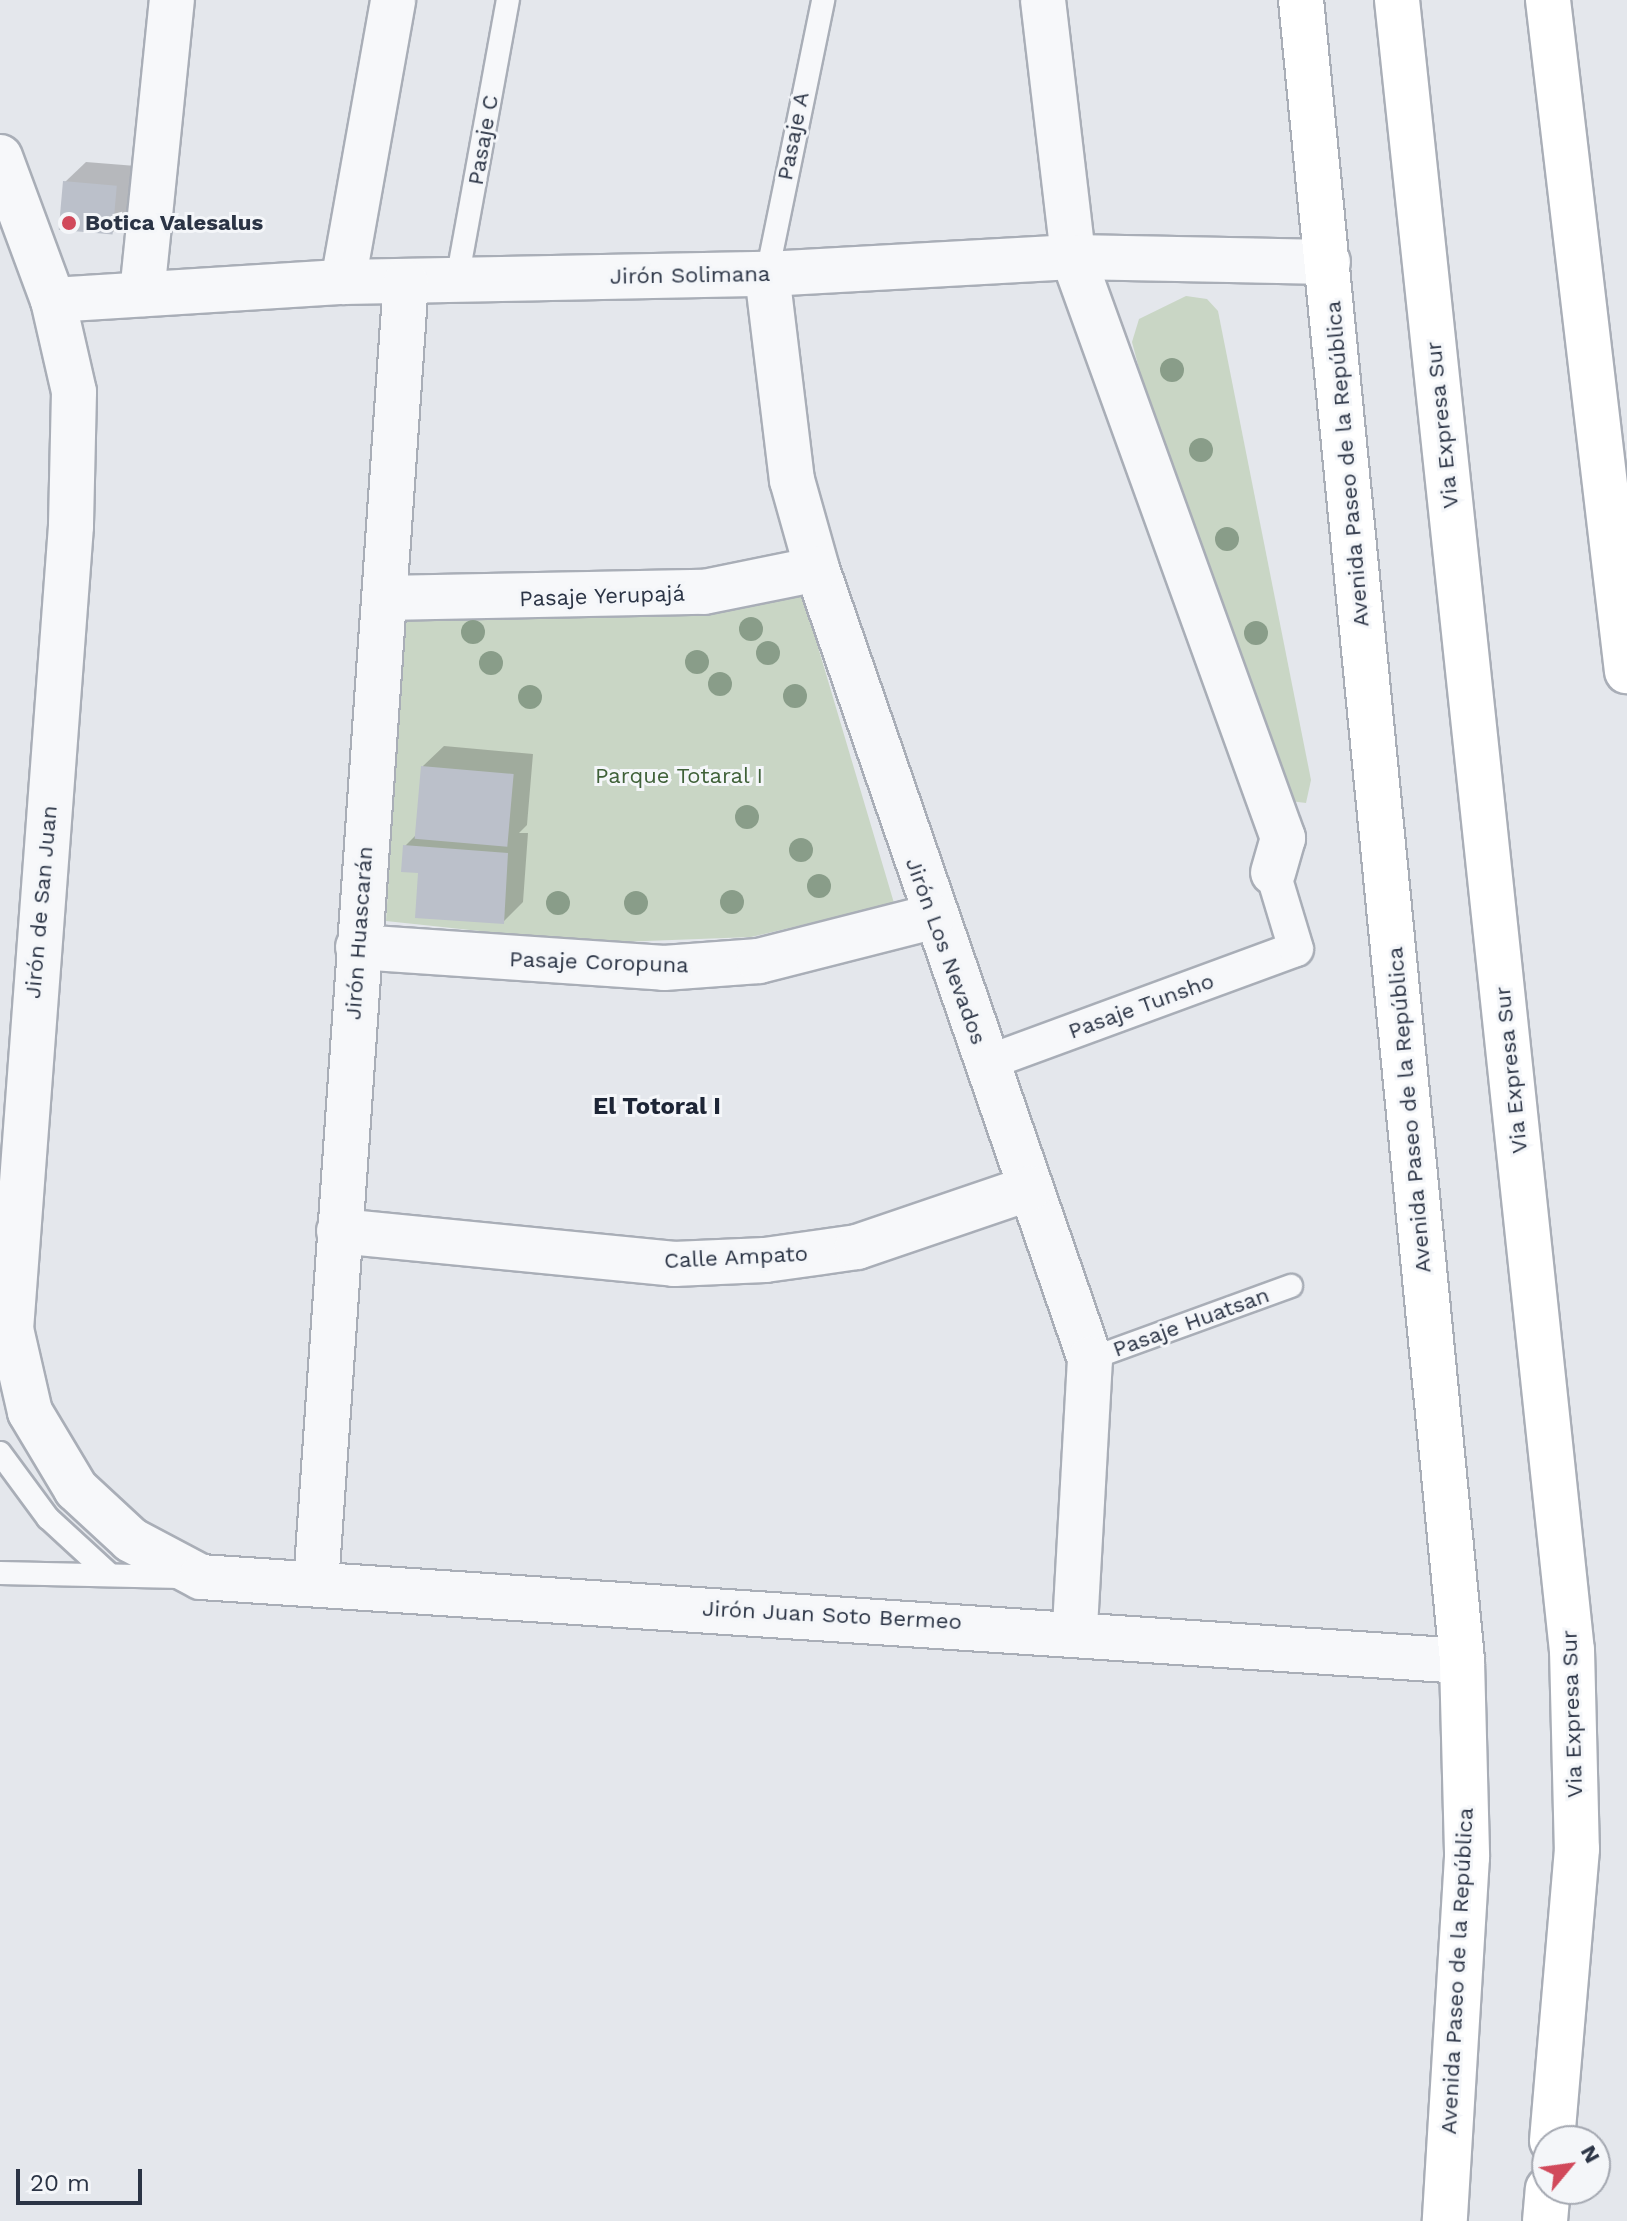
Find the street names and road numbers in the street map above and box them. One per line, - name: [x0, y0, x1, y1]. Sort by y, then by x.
- street label: Pasaje A: [771, 89, 815, 183]
- street label: Pasaje C: [462, 93, 504, 187]
- street label: Jirón Solimana: [610, 260, 770, 290]
- street label: Avenida Paseo de la República: [1320, 299, 1374, 629]
- street label: Via Expresa Sur: [1420, 340, 1464, 510]
- street label: Pasaje Yerupajá: [518, 580, 686, 612]
- street label: Jirón de San Juan: [19, 804, 63, 1000]
- street label: Jirón Huascarán: [340, 845, 378, 1021]
- street label: Jirón Los Nevados: [900, 854, 992, 1048]
- street label: Avenida Paseo de la República: [1382, 945, 1436, 1275]
- street label: Pasaje Coropuna: [509, 946, 689, 978]
- street label: Pasaje Tunsho: [1064, 967, 1218, 1045]
- street label: Via Expresa Sur: [1489, 985, 1533, 1155]
- street label: Calle Ampato: [663, 1240, 809, 1274]
- street label: Pasaje Huatsan: [1109, 1281, 1273, 1363]
- street label: Jirón Juan Soto Bermeo: [701, 1595, 963, 1635]
- street label: Via Expresa Sur: [1556, 1629, 1588, 1799]
- street label: Avenida Paseo de la República: [1435, 1806, 1479, 2136]

